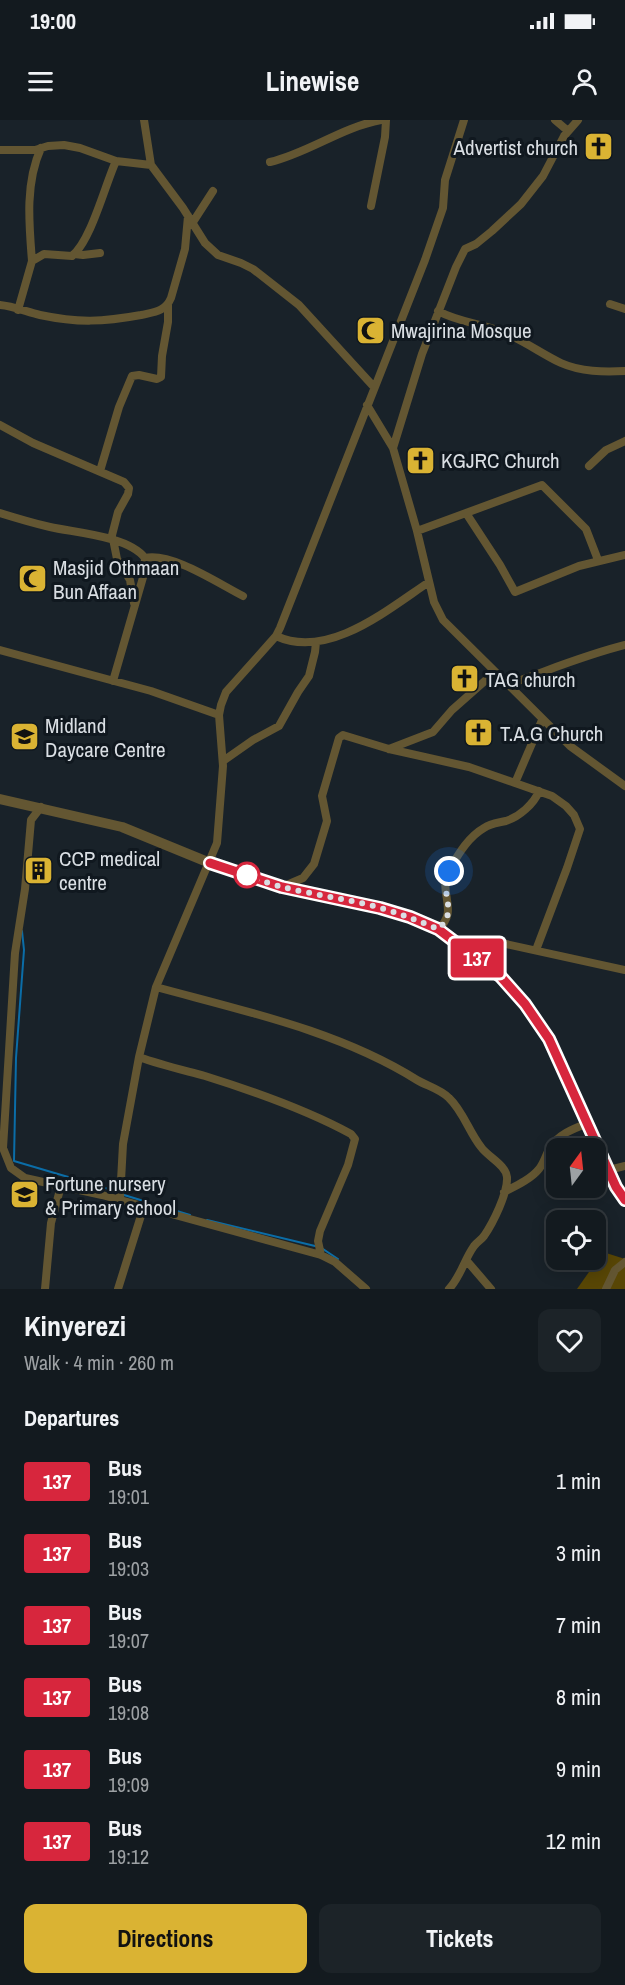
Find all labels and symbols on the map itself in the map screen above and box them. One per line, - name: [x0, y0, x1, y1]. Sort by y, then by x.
- church icon: Advertist church: [583, 131, 615, 163]
- place label: Advertist church: [453, 133, 578, 162]
- mosque icon: Mwajirina Mosque: [354, 314, 386, 346]
- place label: Mwajirina Mosque: [391, 316, 532, 345]
- church icon: KGJRC Church: [404, 444, 436, 476]
- place label: KGJRC Church: [441, 446, 560, 475]
- place label: Masjid Othmaan Bun Affaan: [53, 553, 179, 606]
- mosque icon: Masjid Othmaan Bun Affaan: [16, 563, 48, 595]
- church icon: TAG church: [448, 663, 480, 695]
- place label: TAG church: [485, 665, 576, 694]
- place label: Midland Daycare Centre: [45, 711, 166, 764]
- church icon: T.A.G Church: [463, 717, 495, 749]
- place label: T.A.G Church: [500, 719, 603, 748]
- school or university icon: Midland Daycare Centre: [8, 721, 40, 753]
- place label: CCP medical centre: [59, 844, 160, 897]
- building icon: CCP medical centre: [22, 854, 54, 886]
- your location: [434, 856, 464, 886]
- unlabelled marker: [234, 862, 260, 888]
- line badge: 137: [442, 938, 512, 978]
- north arrow: [546, 1138, 606, 1198]
- place label: Fortune nursery & Primary school: [45, 1169, 176, 1222]
- school or university icon: Fortune nursery & Primary school: [8, 1179, 40, 1211]

